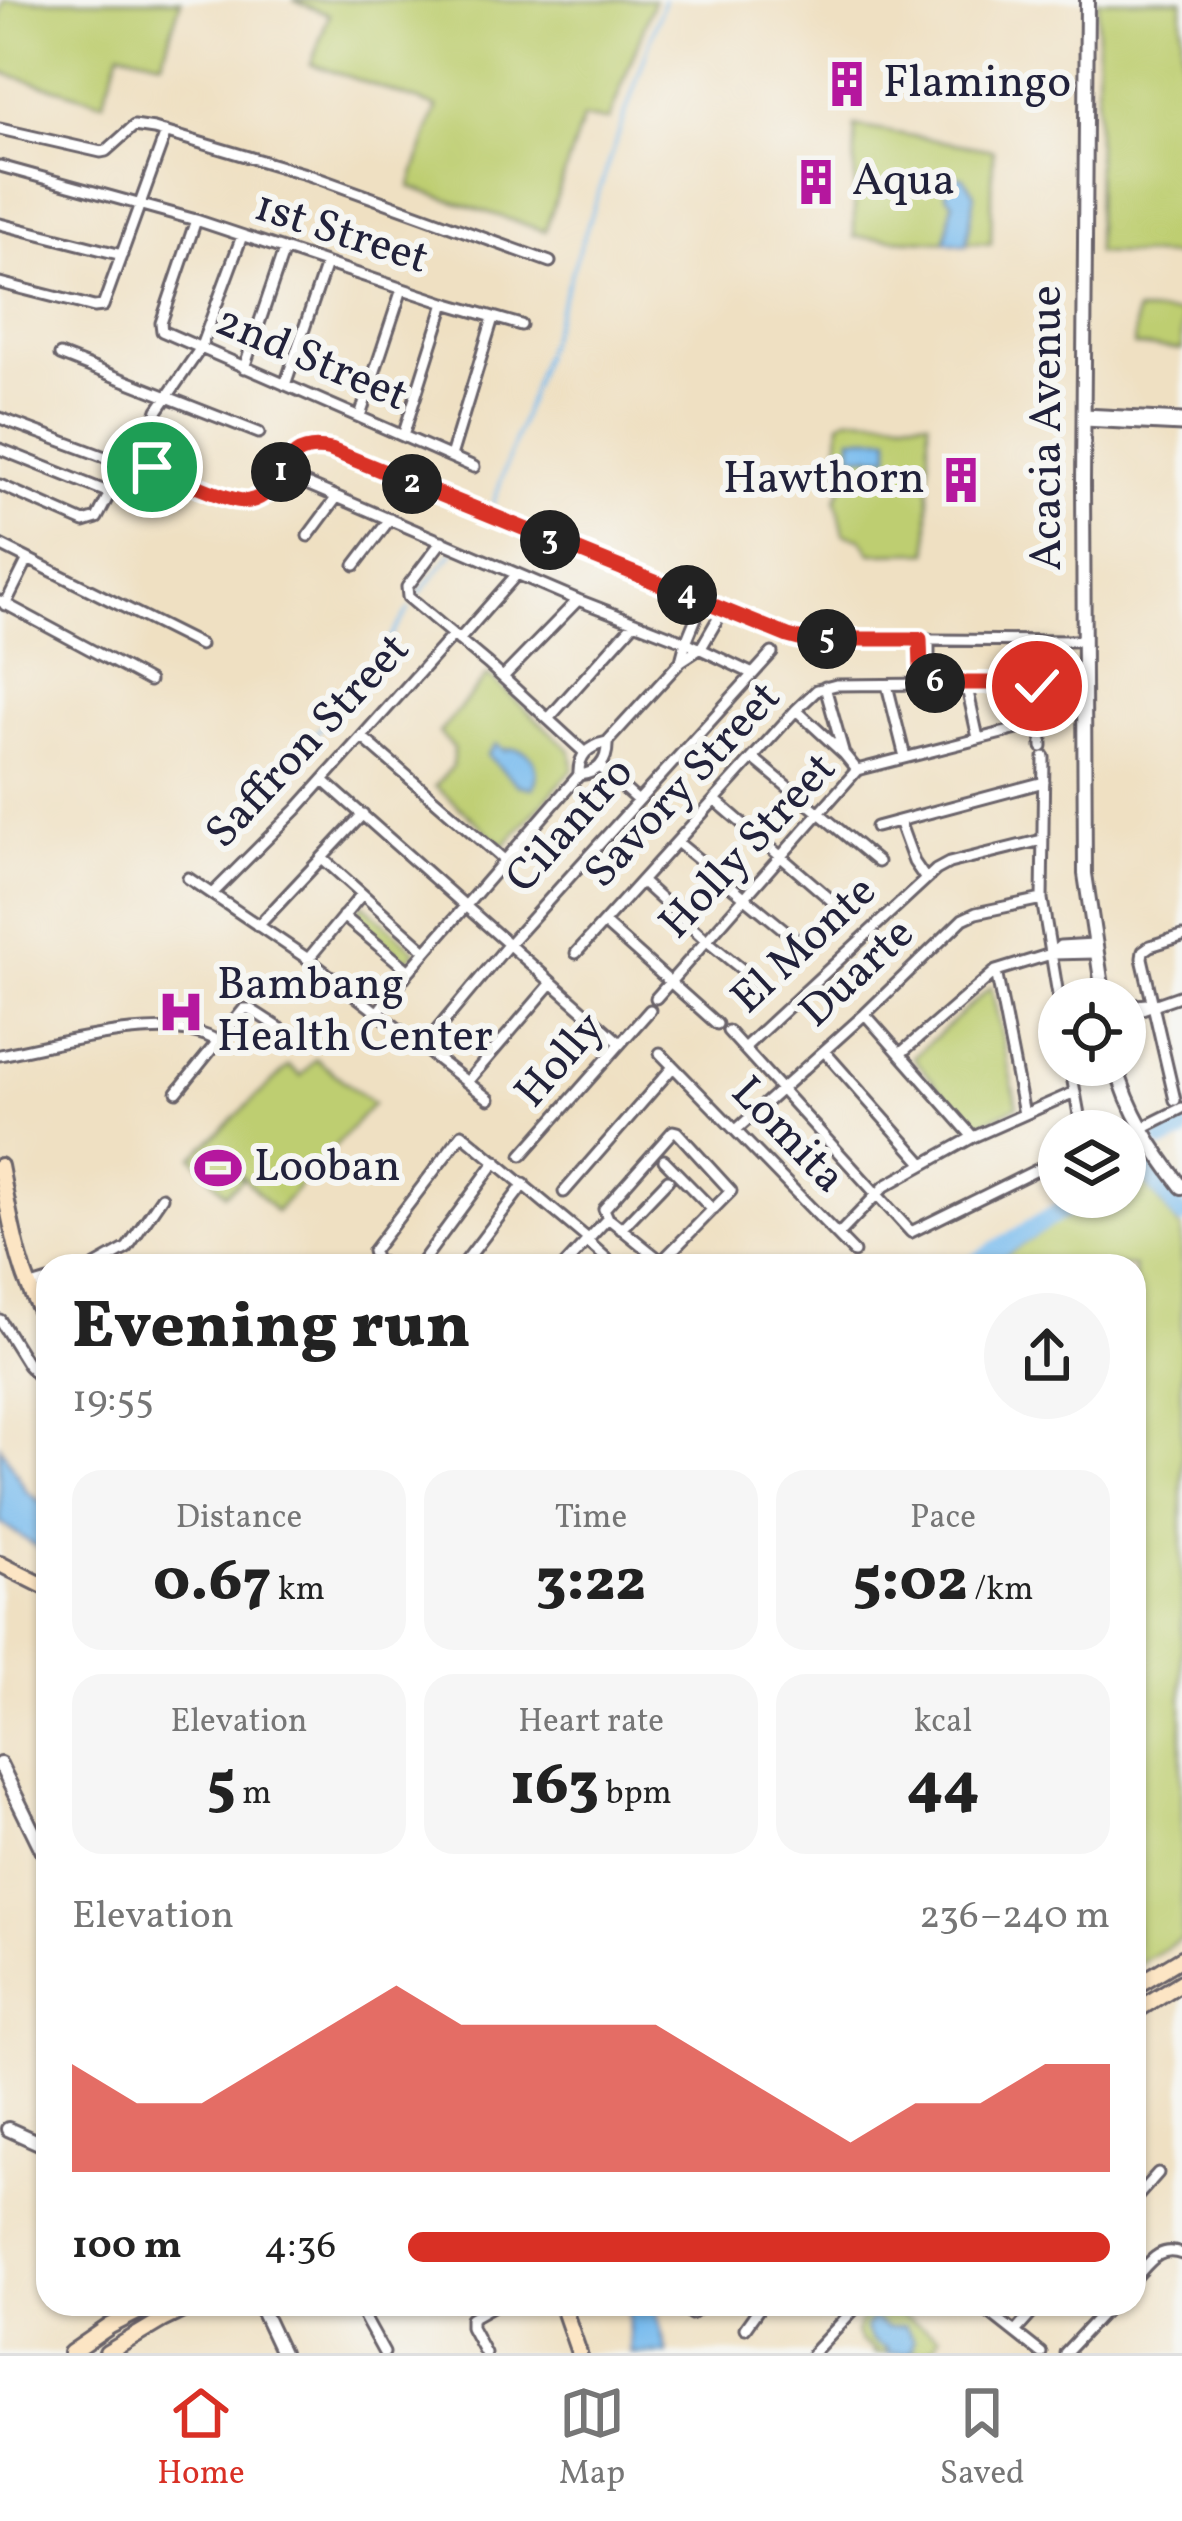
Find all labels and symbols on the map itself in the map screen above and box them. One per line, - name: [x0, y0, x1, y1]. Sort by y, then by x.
- place label: Flamingo: [883, 53, 1071, 116]
- building icon: Flamingo: [822, 59, 872, 109]
- place label: Aqua: [852, 151, 955, 214]
- building icon: Aqua: [791, 157, 841, 207]
- street label: 1st Street: [246, 176, 436, 292]
- street label: Acacia Avenue: [1017, 285, 1080, 571]
- street label: 2nd Street: [205, 291, 417, 429]
- pin: [101, 416, 203, 518]
- pin: 1: [251, 442, 311, 502]
- place label: Hawthorn: [723, 449, 925, 512]
- pin: 2: [382, 454, 442, 514]
- building icon: Hawthorn: [936, 455, 986, 505]
- pin: 3: [520, 510, 580, 570]
- pin: 4: [657, 565, 717, 625]
- pin: 5: [797, 609, 857, 669]
- street label: Saffron Street: [193, 620, 425, 864]
- pin: [986, 635, 1088, 737]
- pin: 6: [905, 653, 965, 713]
- street label: Savory Street: [572, 669, 796, 903]
- street label: Holly Street: [646, 740, 852, 954]
- street label: Cilantro: [493, 744, 649, 908]
- street label: El Monte: [718, 862, 892, 1030]
- street label: Duarte: [787, 905, 929, 1043]
- place label: Bambang Health Center: [217, 955, 493, 1070]
- hospital icon: Bambang Health Center: [156, 987, 206, 1037]
- street label: Holly: [502, 999, 620, 1123]
- street label: Lomita: [715, 1064, 859, 1208]
- place label: Looban: [254, 1137, 401, 1200]
- sports icon: Looban: [193, 1143, 243, 1193]

